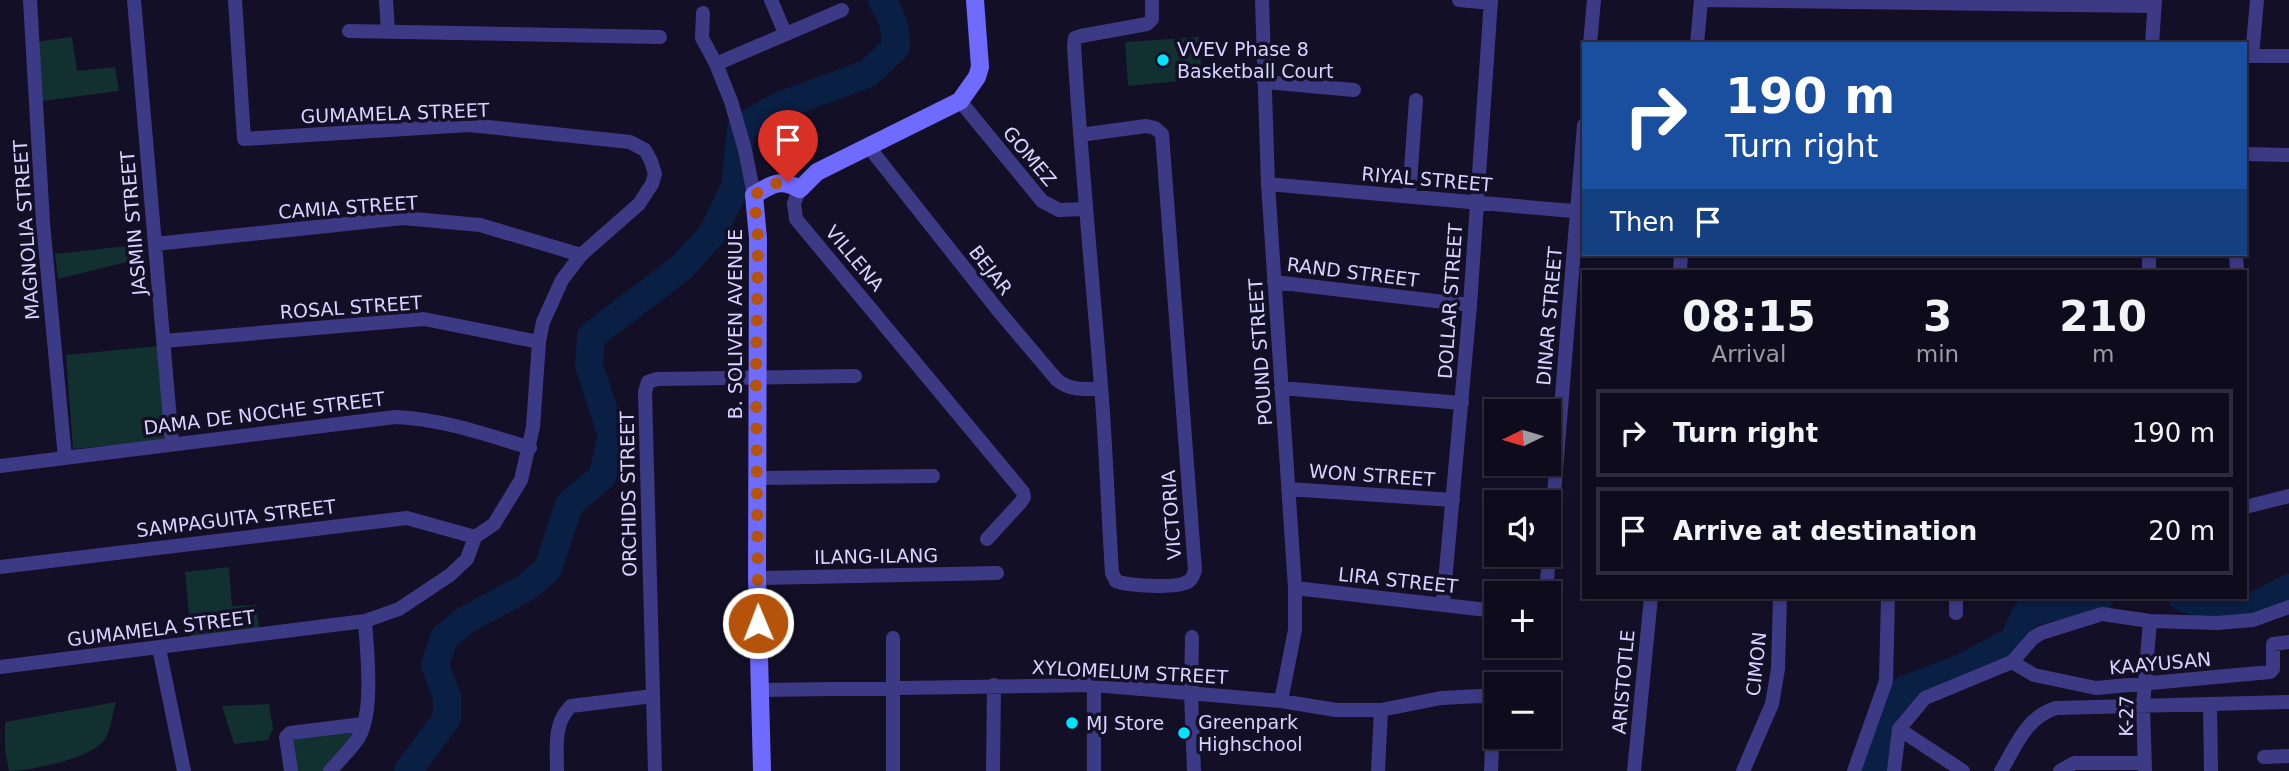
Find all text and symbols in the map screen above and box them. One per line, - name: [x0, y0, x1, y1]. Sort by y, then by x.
- place label: VVEV Phase 8 Basketball Court: [1177, 38, 1334, 82]
- marker: VVEV Phase 8 Basketball Court: [1155, 52, 1171, 68]
- text: 190 m: [1725, 68, 1895, 125]
- icon: right: [1610, 70, 1701, 161]
- street label: GUMAMELA STREET: [300, 99, 490, 127]
- pin: [758, 110, 818, 182]
- icon: arrive: [769, 121, 807, 159]
- street label: GOMEZ: [999, 122, 1061, 190]
- text: Turn right: [1725, 127, 1878, 165]
- street label: MAGNOLIA STREET: [9, 139, 43, 321]
- street label: JASMIN STREET: [116, 149, 150, 297]
- street label: RIYAL STREET: [1361, 162, 1494, 196]
- street label: CAMIA STREET: [278, 191, 419, 223]
- icon: arrive: [1689, 203, 1727, 241]
- text: Then: [1610, 207, 1675, 237]
- street label: VILLENA: [821, 221, 889, 295]
- street label: DOLLAR STREET: [1434, 222, 1466, 380]
- street label: B. SOLIVEN AVENUE: [724, 229, 746, 419]
- street label: BEJAR: [965, 241, 1017, 299]
- street label: DINAR STREET: [1532, 245, 1566, 386]
- street label: RAND STREET: [1286, 253, 1421, 291]
- street label: POUND STREET: [1244, 277, 1276, 426]
- street label: ROSAL STREET: [279, 291, 423, 323]
- text: 08:15: [1682, 292, 1816, 341]
- text: 3: [1923, 292, 1952, 341]
- text: 210: [2059, 292, 2147, 341]
- text: Arrival: [1712, 341, 1786, 367]
- text: min: [1916, 341, 1959, 367]
- text: m: [2092, 341, 2114, 367]
- street label: DAMA DE NOCHE STREET: [142, 387, 386, 439]
- north arrow: [1484, 399, 1561, 476]
- map controls: [1484, 399, 1561, 749]
- street label: ORCHIDS STREET: [616, 411, 640, 577]
- icon: right: [1614, 414, 1652, 452]
- text: Turn right: [1673, 418, 1818, 448]
- text: 190 m: [2132, 418, 2215, 448]
- street label: WON STREET: [1308, 460, 1436, 490]
- street label: VICTORIA: [1157, 469, 1185, 561]
- button: sound: [1484, 490, 1561, 567]
- street label: SAMPAGUITA STREET: [135, 495, 337, 541]
- icon: arrive: [1614, 512, 1652, 550]
- text: Arrive at destination: [1673, 516, 1977, 546]
- text: 20 m: [2148, 516, 2215, 546]
- street label: ILANG-ILANG: [814, 544, 938, 568]
- street label: LIRA STREET: [1337, 563, 1459, 597]
- button: +: [1484, 581, 1561, 658]
- position arrow: [721, 586, 795, 660]
- street label: GUMAMELA STREET: [66, 606, 257, 650]
- street label: ARISTOTLE: [1607, 629, 1639, 735]
- street label: CIMON: [1742, 631, 1770, 697]
- street label: KAAYUSAN: [2108, 648, 2212, 678]
- street label: XYLOMELUM STREET: [1031, 656, 1229, 688]
- button: −: [1484, 672, 1561, 749]
- street label: K-27: [2115, 695, 2137, 737]
- place label: Greenpark Highschool: [1198, 711, 1303, 755]
- place label: MJ Store: [1086, 712, 1164, 734]
- marker: MJ Store: [1064, 715, 1080, 731]
- marker: Greenpark Highschool: [1176, 725, 1192, 741]

